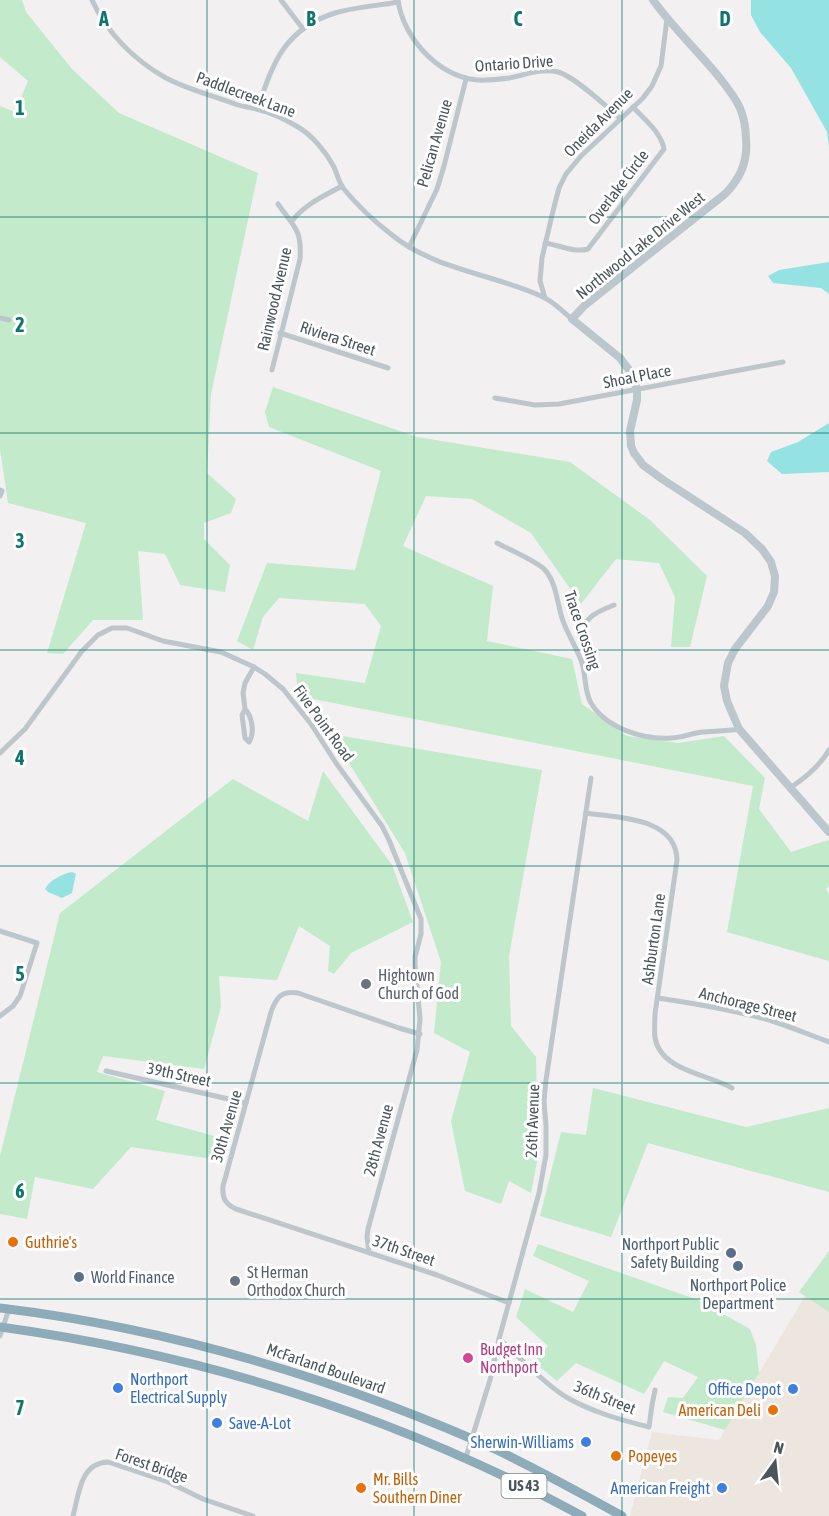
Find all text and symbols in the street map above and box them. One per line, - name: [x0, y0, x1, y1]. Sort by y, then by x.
- text: A: [98, 7, 109, 30]
- text: B: [306, 7, 316, 30]
- text: C: [514, 7, 523, 30]
- text: D: [719, 7, 731, 30]
- street label: Ontario Drive: [474, 51, 554, 75]
- street label: Paddlecreek Lane: [194, 68, 298, 120]
- street label: Oneida Avenue: [560, 84, 636, 160]
- text: 1: [15, 96, 25, 119]
- street label: Pelican Avenue: [413, 97, 455, 189]
- street label: Overlake Circle: [584, 146, 652, 228]
- street label: Northwood Lake Drive West: [572, 187, 708, 302]
- street label: Rainwood Avenue: [253, 246, 295, 352]
- text: 2: [15, 313, 25, 336]
- street label: Riviera Street: [298, 317, 378, 359]
- street label: Shoal Place: [602, 361, 672, 391]
- text: 3: [15, 529, 25, 552]
- street label: Trace Crossing: [560, 588, 605, 672]
- street label: Five Point Road: [290, 681, 358, 765]
- text: 4: [14, 746, 25, 769]
- street label: Ashburton Lane: [638, 892, 668, 986]
- text: 5: [15, 962, 25, 985]
- place label: Hightown Church of God: [378, 966, 459, 1002]
- marker: Hightown Church of God: [359, 977, 373, 991]
- street label: Anchorage Street: [697, 983, 799, 1026]
- street label: 39th Street: [145, 1058, 213, 1090]
- street label: 26th Avenue: [522, 1084, 542, 1158]
- street label: 30th Avenue: [207, 1088, 245, 1164]
- street label: 28th Avenue: [360, 1102, 396, 1178]
- text: 6: [15, 1179, 25, 1202]
- street label: 37th Street: [370, 1231, 438, 1269]
- place label: Guthrie's: [25, 1233, 77, 1251]
- marker: Guthrie's: [6, 1235, 20, 1249]
- place label: Northport Public Safety Building: [622, 1235, 719, 1272]
- marker: Northport Public Safety Building: [724, 1246, 738, 1260]
- marker: Northport Police Department: [731, 1259, 745, 1273]
- place label: St Herman Orthodox Church: [247, 1263, 345, 1299]
- place label: World Finance: [91, 1268, 175, 1286]
- marker: World Finance: [72, 1270, 86, 1284]
- marker: St Herman Orthodox Church: [228, 1274, 242, 1288]
- place label: Northport Police Department: [690, 1276, 786, 1313]
- street label: McFarland Boulevard: [264, 1339, 388, 1397]
- place label: Budget Inn Northport: [480, 1340, 543, 1377]
- marker: Budget Inn Northport: [461, 1351, 475, 1365]
- place label: Northport Electrical Supply: [130, 1370, 227, 1407]
- street label: 36th Street: [572, 1377, 639, 1418]
- place label: Office Depot: [708, 1380, 781, 1399]
- marker: Northport Electrical Supply: [111, 1381, 125, 1395]
- marker: Office Depot: [786, 1382, 800, 1396]
- text: 7: [15, 1396, 25, 1419]
- place label: American Deli: [679, 1401, 761, 1419]
- marker: American Deli: [766, 1403, 780, 1417]
- place label: Save-A-Lot: [229, 1414, 291, 1432]
- marker: Save-A-Lot: [210, 1416, 224, 1430]
- north arrow: [745, 1432, 805, 1492]
- place label: Sherwin-Williams: [470, 1433, 574, 1451]
- marker: Sherwin-Williams: [579, 1435, 593, 1449]
- text: N: [772, 1438, 786, 1457]
- street label: Forest Bridge: [113, 1444, 191, 1487]
- place label: Popeyes: [628, 1447, 678, 1466]
- marker: Popeyes: [609, 1449, 623, 1463]
- place label: Mr. Bills Southern Diner: [373, 1470, 462, 1506]
- road number: US 43: [502, 1474, 546, 1498]
- place label: American Freight: [611, 1479, 710, 1498]
- marker: Mr. Bills Southern Diner: [354, 1481, 368, 1495]
- marker: American Freight: [715, 1481, 729, 1495]

